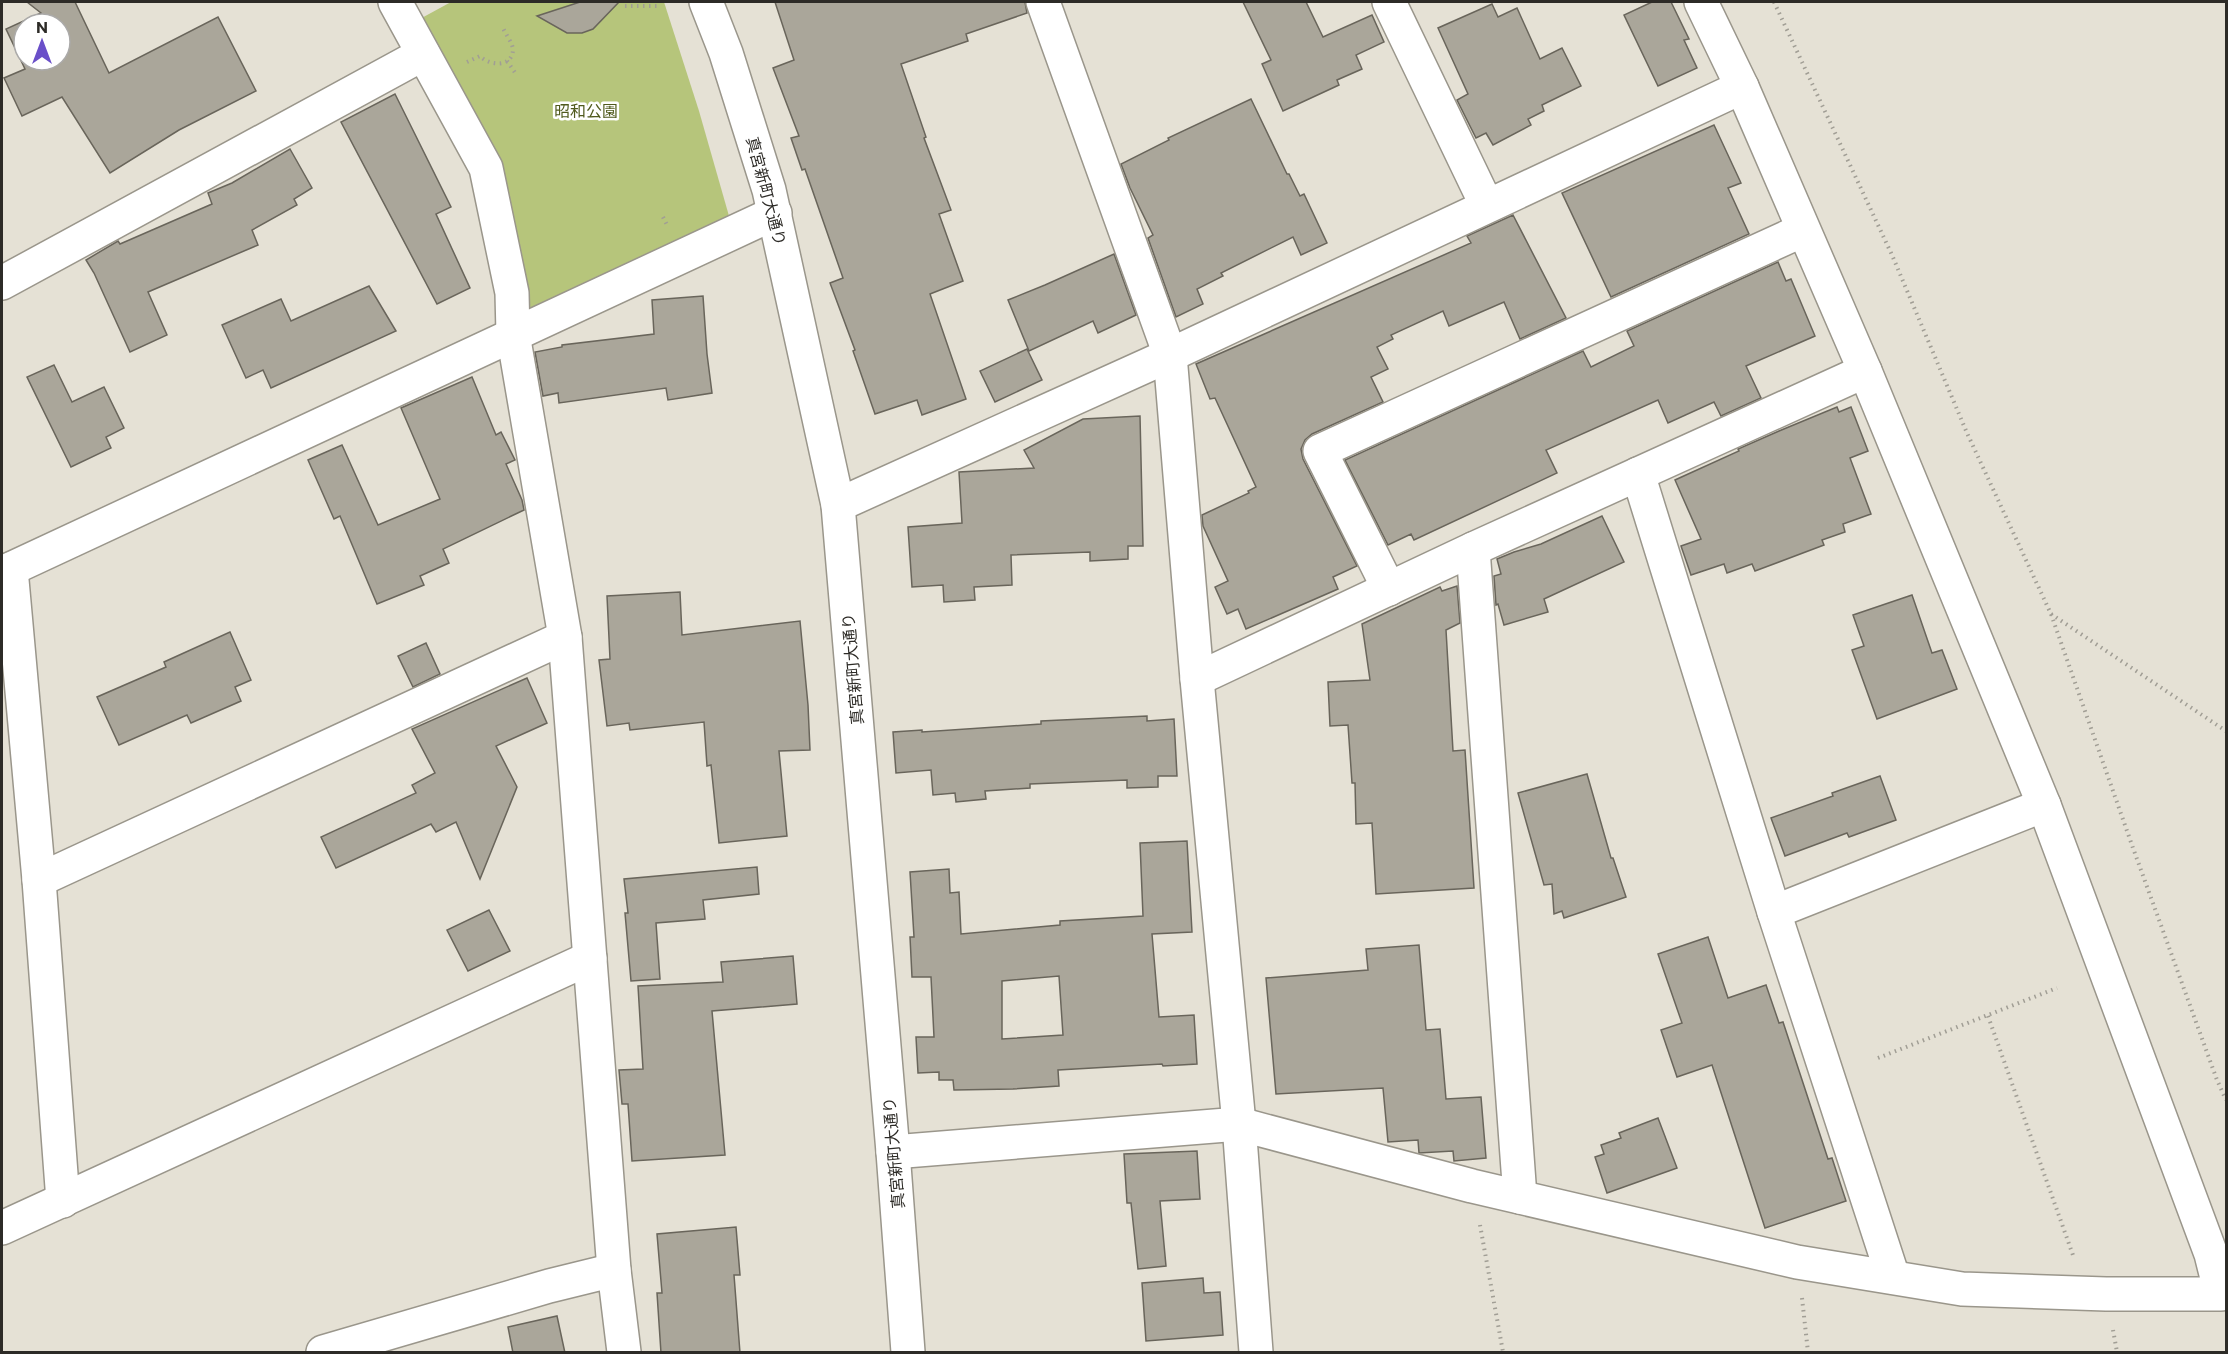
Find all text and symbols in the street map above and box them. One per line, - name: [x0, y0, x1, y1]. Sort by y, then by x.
- north arrow: [12, 12, 72, 72]
- text: N: [36, 17, 48, 36]
- park label: 昭和公園: [554, 101, 618, 120]
- street label: 真宮新町大通り: [743, 134, 791, 248]
- street label: 真宮新町大通り: [838, 612, 866, 726]
- street label: 真宮新町大通り: [879, 1096, 907, 1210]

